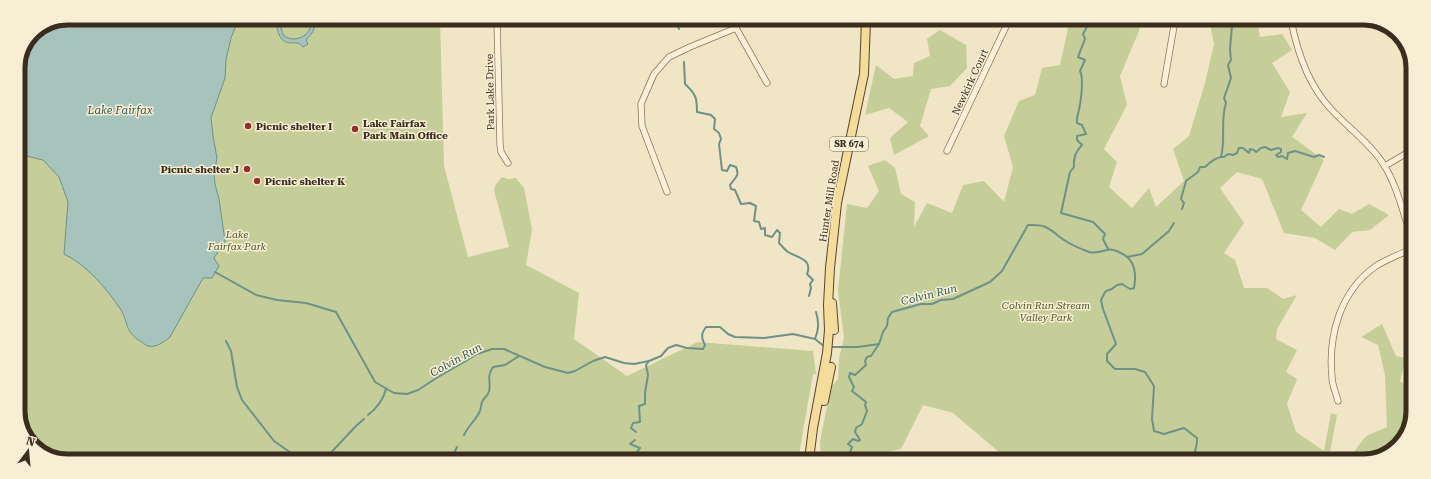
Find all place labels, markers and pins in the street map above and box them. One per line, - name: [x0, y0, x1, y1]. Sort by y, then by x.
- place label: Lake Fairfax Park Main Office: [363, 118, 448, 141]
- marker: Picnic shelter I: [243, 121, 253, 131]
- place label: Picnic shelter I: [256, 121, 332, 132]
- marker: Lake Fairfax Park Main Office: [350, 124, 360, 134]
- place label: Picnic shelter J: [161, 164, 239, 175]
- marker: Picnic shelter J: [242, 164, 252, 174]
- marker: Picnic shelter K: [252, 176, 262, 186]
- place label: Picnic shelter K: [265, 176, 345, 187]

